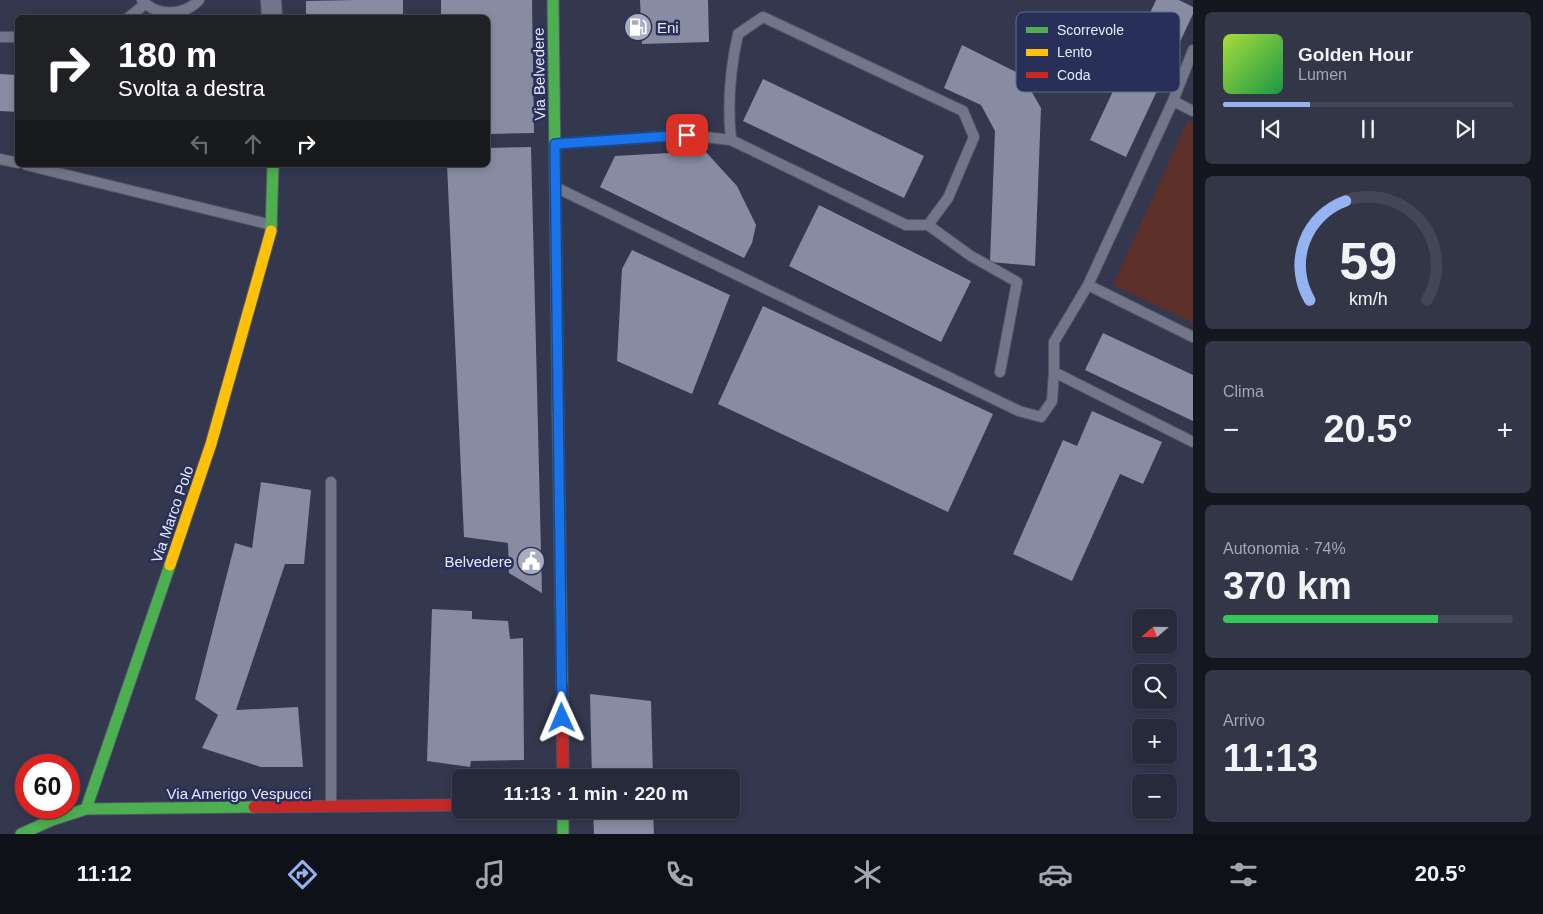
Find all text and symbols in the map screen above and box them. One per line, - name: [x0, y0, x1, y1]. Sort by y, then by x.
- fuel station icon: Eni: [623, 12, 653, 42]
- legend: [1016, 12, 1180, 92]
- place label: Eni: [657, 19, 679, 36]
- text: Scorrevole: [1057, 22, 1124, 38]
- street label: Via Belvedere: [530, 27, 548, 121]
- icon: right: [35, 35, 100, 100]
- text: 180 m: [118, 35, 217, 74]
- text: Lento: [1057, 44, 1092, 60]
- text: Golden Hour: [1298, 44, 1413, 65]
- text: Lumen: [1298, 66, 1347, 83]
- text: Coda: [1057, 67, 1091, 83]
- text: Svolta a destra: [118, 76, 265, 101]
- pin: [666, 114, 708, 156]
- icon: previous: [1257, 115, 1285, 143]
- icon: pause: [1354, 115, 1382, 143]
- icon: next: [1451, 115, 1479, 143]
- icon: arrive: [673, 121, 701, 149]
- icon: left: [186, 130, 214, 158]
- icon: ahead: [239, 130, 267, 158]
- icon: right: [292, 130, 320, 158]
- text: 59: [1339, 232, 1397, 290]
- text: km/h: [1349, 289, 1387, 309]
- text: Clima: [1223, 383, 1264, 400]
- text: 20.5°: [1323, 408, 1413, 450]
- text: −: [1223, 414, 1239, 445]
- text: +: [1497, 414, 1513, 445]
- street label: Via Marco Polo: [147, 463, 197, 565]
- text: Autonomia · 74%: [1223, 540, 1346, 557]
- public building icon: Belvedere: [516, 546, 546, 576]
- place label: Belvedere: [444, 553, 512, 570]
- text: 370 km: [1223, 565, 1352, 607]
- north arrow: [1132, 609, 1178, 654]
- map controls: [1132, 609, 1177, 819]
- button: search: [1132, 664, 1177, 709]
- position arrow: [535, 691, 587, 743]
- text: Arrivo: [1223, 712, 1265, 729]
- button: +: [1132, 719, 1177, 764]
- text: 11:13: [1223, 737, 1318, 779]
- speed limit sign: 60: [15, 754, 80, 819]
- button: −: [1132, 774, 1177, 819]
- text: 11:13 · 1 min · 220 m: [504, 783, 688, 804]
- street label: Via Amerigo Vespucci: [167, 785, 311, 802]
- icon: directions: [285, 857, 320, 892]
- icon: music: [473, 857, 508, 892]
- icon: phone: [662, 857, 697, 892]
- icon: climate: [850, 857, 885, 892]
- icon: car: [1038, 857, 1073, 892]
- icon: filters: [1226, 857, 1261, 892]
- text: 11:12: [77, 861, 132, 886]
- text: 20.5°: [1415, 861, 1466, 886]

